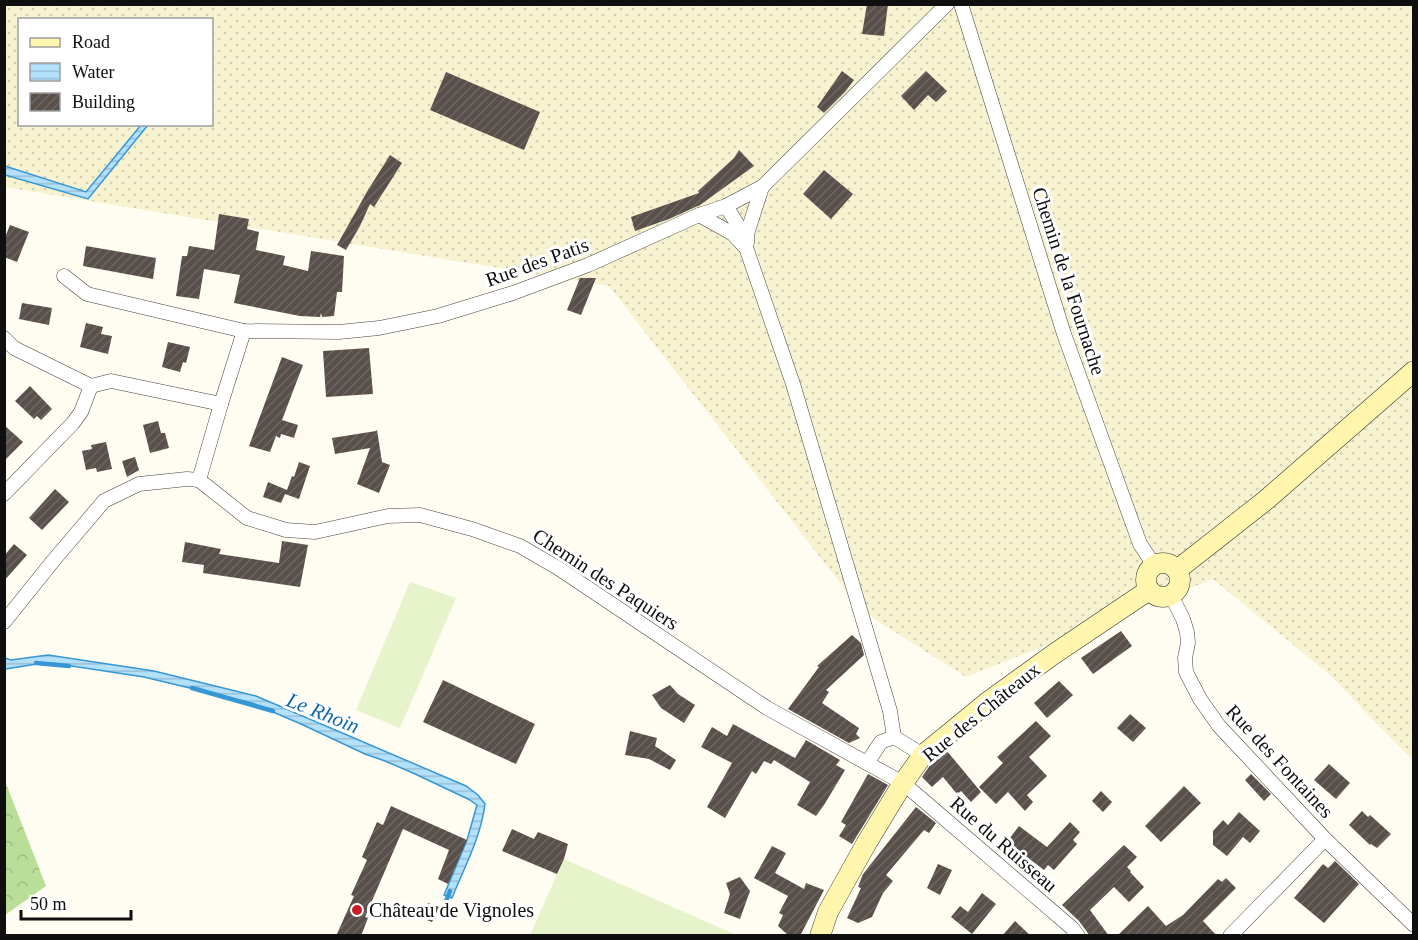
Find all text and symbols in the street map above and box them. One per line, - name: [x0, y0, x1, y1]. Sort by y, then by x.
- legend: [18, 18, 213, 126]
- text: Road: [72, 32, 110, 52]
- text: Water: [72, 62, 115, 82]
- text: Building: [72, 92, 135, 112]
- street label: Chemin de la Fournache: [1028, 184, 1110, 378]
- street label: Rue des Patis: [483, 233, 592, 291]
- street label: Chemin des Paquiers: [529, 524, 683, 635]
- street label: Rue des Châteaux: [918, 658, 1044, 766]
- water label: Le Rhoin: [282, 687, 363, 738]
- street label: Rue des Fontaines: [1222, 700, 1338, 822]
- street label: Rue du Ruisseau: [946, 792, 1062, 896]
- scale bar: [21, 883, 130, 921]
- text: 50 m: [30, 894, 67, 914]
- place label: Château de Vignoles: [369, 899, 534, 922]
- marker: Château de Vignoles: [350, 903, 364, 917]

